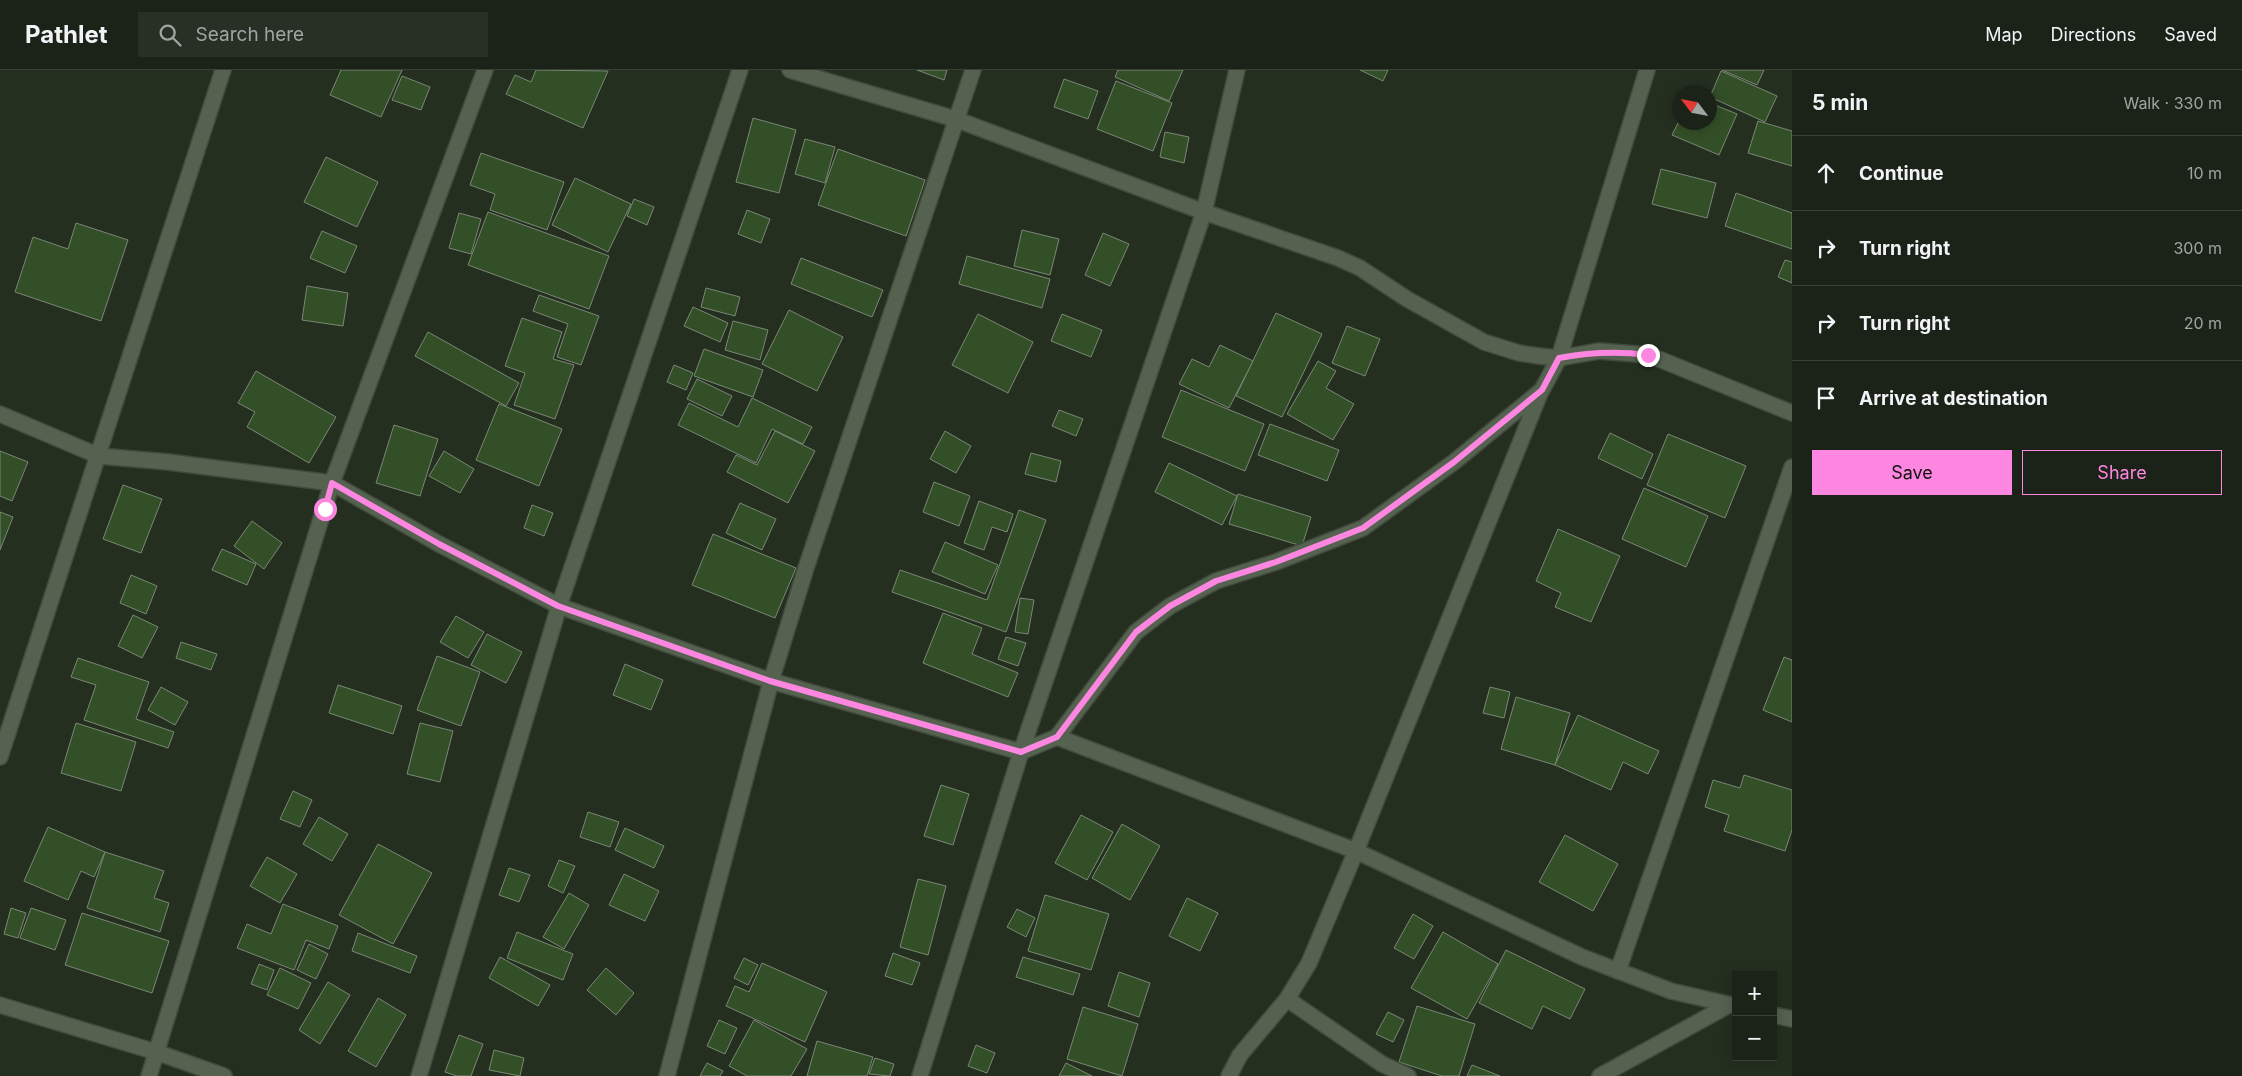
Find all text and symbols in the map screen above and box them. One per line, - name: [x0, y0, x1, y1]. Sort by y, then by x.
- search box: [138, 12, 488, 57]
- text: Pathlet: [25, 20, 108, 49]
- icon: search: [156, 21, 184, 49]
- text: Search here: [196, 23, 304, 46]
- text: Map: [1985, 24, 2023, 45]
- text: Directions: [2051, 24, 2136, 45]
- text: Saved: [2164, 24, 2217, 45]
- north arrow: [1672, 85, 1717, 130]
- text: 5 min: [1812, 90, 1868, 115]
- text: Walk · 330 m: [2123, 93, 2222, 113]
- icon: ahead: [1812, 159, 1840, 187]
- text: Continue: [1859, 162, 1944, 185]
- text: 10 m: [2187, 163, 2222, 183]
- icon: right: [1812, 234, 1840, 262]
- text: Turn right: [1859, 237, 1950, 260]
- text: 300 m: [2173, 238, 2222, 258]
- icon: right: [1812, 309, 1840, 337]
- text: Turn right: [1859, 312, 1950, 335]
- text: 20 m: [2184, 313, 2222, 333]
- route end: [1637, 344, 1660, 367]
- icon: arrive: [1812, 384, 1840, 412]
- text: Arrive at destination: [1859, 387, 2048, 410]
- button: Save: [1812, 450, 2012, 495]
- button: Share: [2022, 450, 2222, 495]
- route start: [314, 498, 337, 521]
- map controls: [1732, 971, 1777, 1061]
- button: +: [1732, 971, 1777, 1016]
- button: −: [1732, 1016, 1777, 1061]

